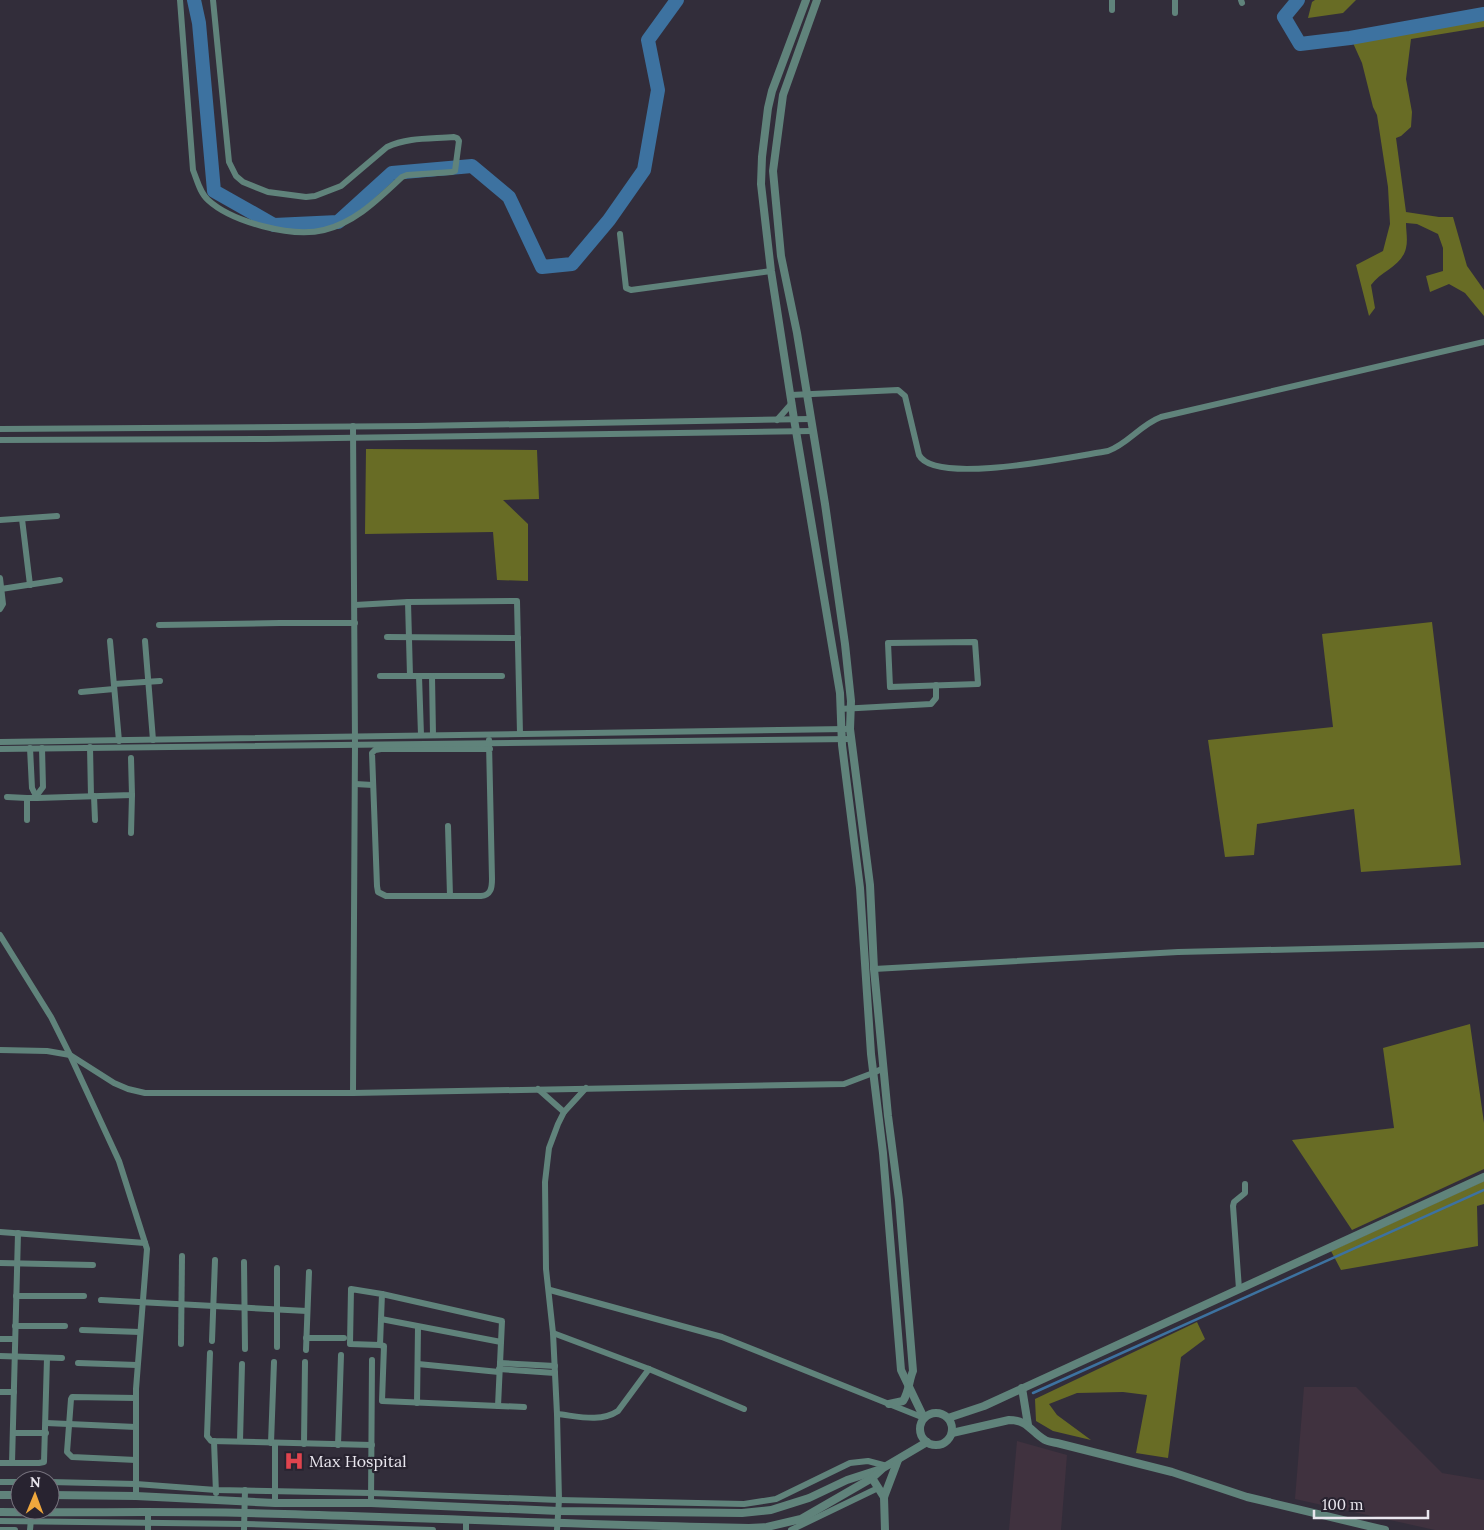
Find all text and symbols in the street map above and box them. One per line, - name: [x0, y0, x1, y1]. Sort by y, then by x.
- hospital icon: Max Hospital: [283, 1450, 305, 1472]
- place label: Max Hospital: [309, 1451, 407, 1471]
- north arrow: [10, 1470, 60, 1520]
- text: N: [30, 1473, 41, 1491]
- scale bar: [1314, 1488, 1428, 1520]
- text: 100 m: [1322, 1495, 1363, 1514]

